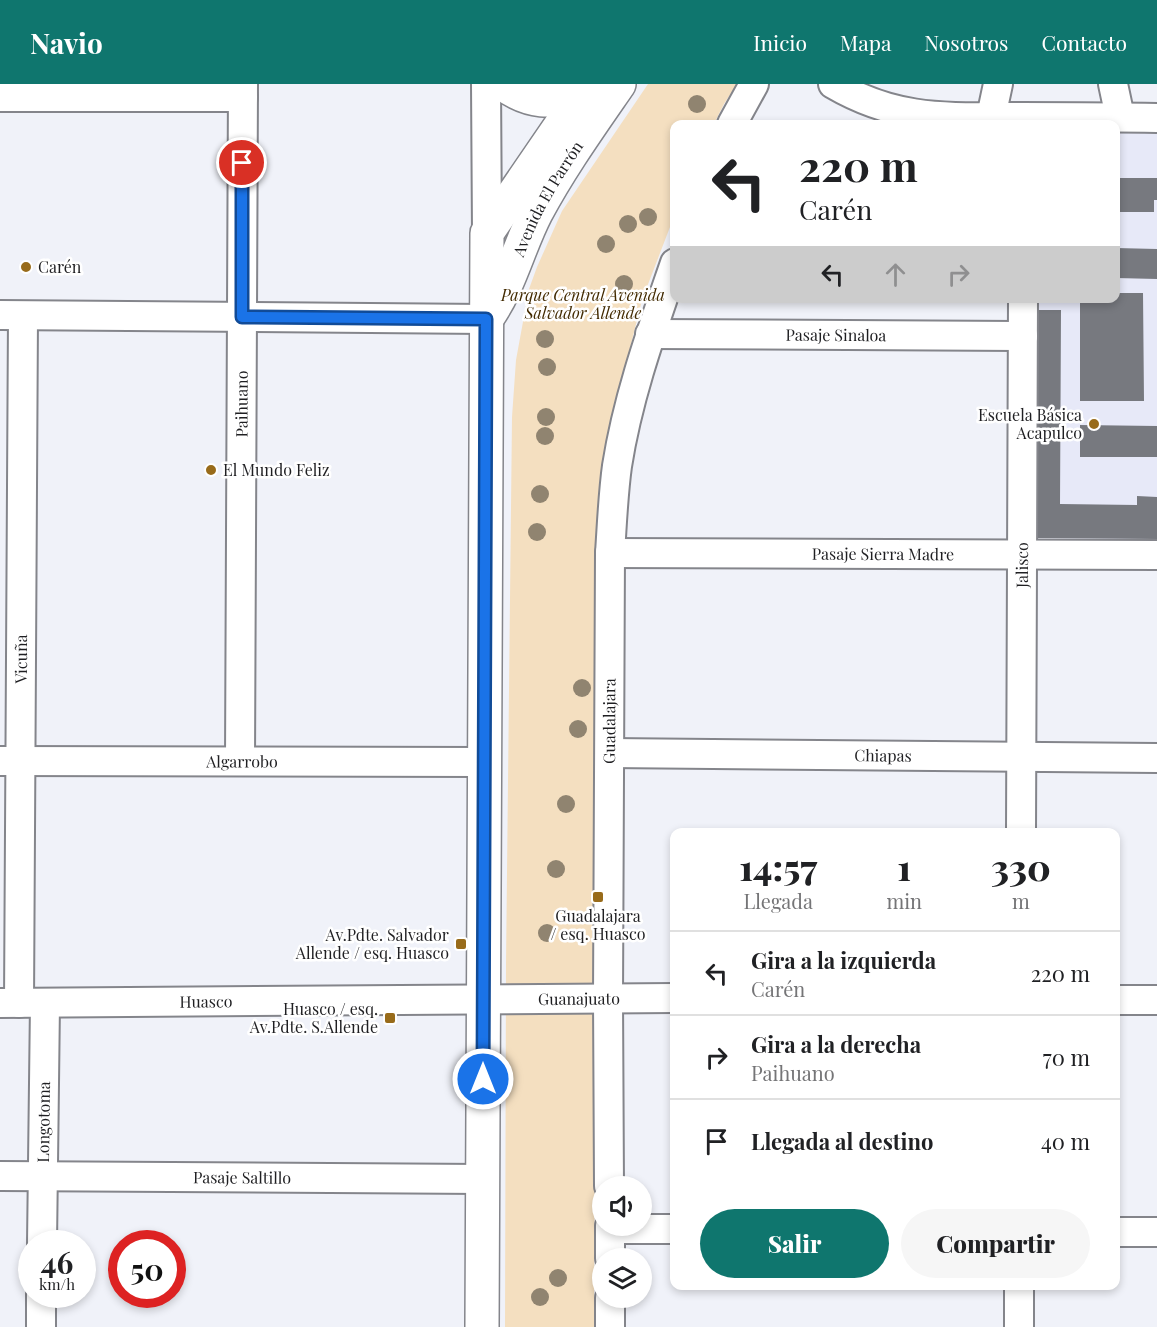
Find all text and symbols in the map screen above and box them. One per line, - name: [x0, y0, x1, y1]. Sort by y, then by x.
- text: Navio: [30, 24, 103, 61]
- text: Inicio: [753, 28, 807, 56]
- text: Mapa: [840, 28, 891, 56]
- text: Nosotros: [924, 28, 1008, 56]
- text: Contacto: [1041, 28, 1127, 56]
- street label: Avenida El Parrón: [507, 136, 587, 260]
- pin: [216, 137, 267, 188]
- text: 220 m: [799, 137, 918, 193]
- icon: left: [700, 144, 778, 222]
- icon: arrive: [225, 146, 258, 179]
- text: Carén: [799, 191, 872, 227]
- place label: Carén: [38, 256, 82, 277]
- icon: left: [816, 258, 849, 291]
- icon: ahead: [879, 258, 912, 291]
- icon: right: [942, 258, 975, 291]
- marker: Carén: [19, 260, 33, 274]
- park label: Parque Central Avenida Salvador Allende: [500, 284, 665, 323]
- street label: Pasaje Sinaloa: [786, 324, 886, 345]
- street label: Paihuano: [230, 370, 252, 438]
- place label: Escuela Básica Acapulco: [978, 404, 1082, 443]
- marker: Escuela Básica Acapulco: [1087, 417, 1101, 431]
- place label: El Mundo Feliz: [223, 459, 330, 480]
- marker: El Mundo Feliz: [204, 463, 218, 477]
- street label: Jalisco: [1011, 542, 1032, 589]
- street label: Pasaje Sierra Madre: [812, 543, 954, 564]
- street label: Vicuña: [10, 634, 31, 685]
- street label: Guadalajara: [598, 678, 619, 764]
- street label: Chiapas: [854, 744, 912, 766]
- street label: Algarrobo: [205, 750, 278, 772]
- text: 14:57: [739, 842, 817, 890]
- text: 1: [897, 842, 911, 890]
- text: 330: [991, 842, 1051, 890]
- text: Llegada: [744, 887, 813, 914]
- text: min: [886, 887, 922, 914]
- text: m: [1012, 887, 1030, 914]
- marker: Guadalajara / esq. Huasco: [591, 890, 605, 904]
- place label: Guadalajara / esq. Huasco: [550, 905, 646, 944]
- place label: Av.Pdte. Salvador Allende / esq. Huasco: [295, 924, 449, 963]
- marker: Av.Pdte. Salvador Allende / esq. Huasco: [454, 937, 468, 951]
- text: Gira a la izquierda: [751, 945, 936, 975]
- icon: left: [700, 957, 733, 990]
- text: 220 m: [1031, 958, 1090, 988]
- text: Carén: [751, 975, 805, 1002]
- street label: Guanajuato: [538, 987, 620, 1009]
- street label: Huasco: [179, 990, 233, 1012]
- place label: Huasco / esq. Av.Pdte. S.Allende: [249, 998, 378, 1037]
- marker: Huasco / esq. Av.Pdte. S.Allende: [383, 1011, 397, 1025]
- text: Gira a la derecha: [751, 1029, 921, 1059]
- icon: right: [700, 1041, 733, 1074]
- text: 70 m: [1043, 1042, 1090, 1072]
- position arrow: [451, 1047, 515, 1111]
- text: Paihuano: [751, 1059, 835, 1086]
- street label: Longotoma: [32, 1081, 54, 1163]
- icon: arrive: [700, 1125, 733, 1158]
- text: Llegada al destino: [751, 1126, 933, 1156]
- text: 40 m: [1041, 1126, 1090, 1156]
- street label: Pasaje Saltillo: [193, 1166, 291, 1188]
- map controls: [592, 1176, 652, 1308]
- button: sound: [592, 1176, 652, 1236]
- button: Salir: [700, 1209, 889, 1278]
- button: Compartir: [901, 1209, 1090, 1278]
- speed limit sign: 50: [108, 1230, 186, 1308]
- text: 46: [41, 1242, 73, 1282]
- button: layers: [592, 1248, 652, 1308]
- text: km/h: [39, 1274, 75, 1294]

